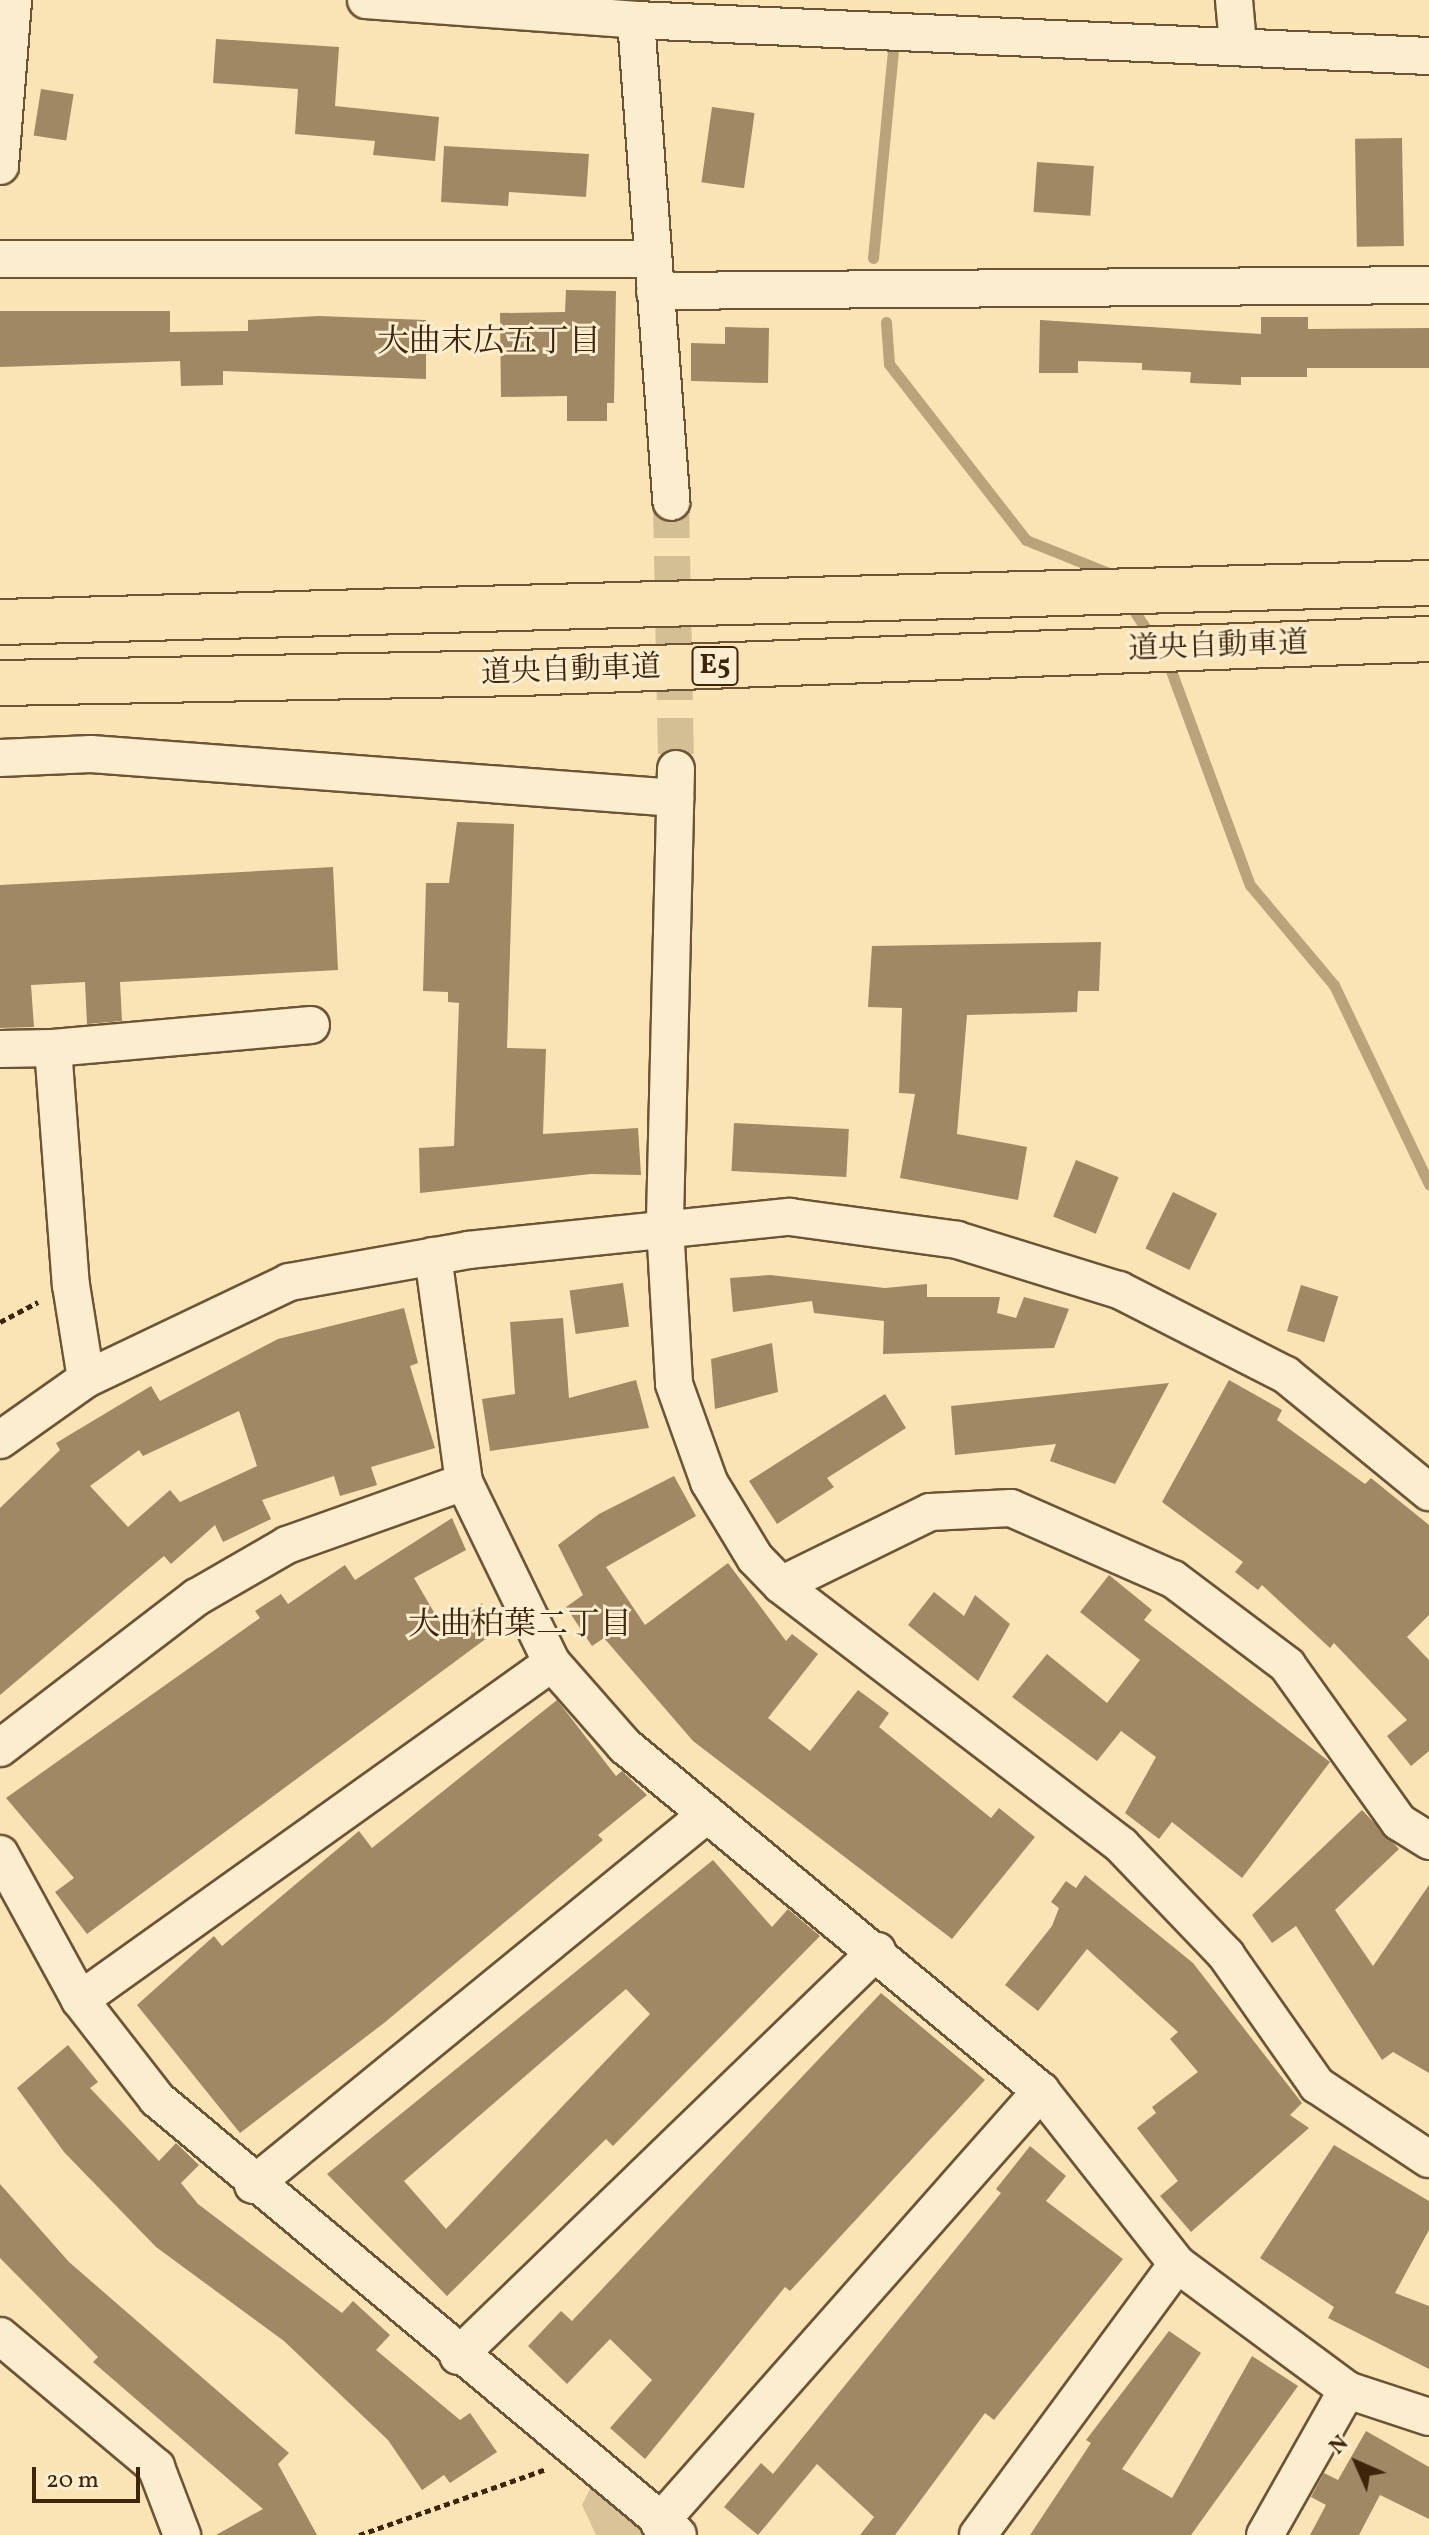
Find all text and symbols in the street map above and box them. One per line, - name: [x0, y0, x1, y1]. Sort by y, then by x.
- district label: 大曲末広五丁目: [377, 324, 601, 362]
- street label: 道央自動車道: [1127, 626, 1309, 668]
- road number: E5: [691, 642, 739, 690]
- street label: 道央自動車道: [480, 650, 662, 692]
- district label: 大曲柏葉二丁目: [408, 1607, 632, 1645]
- north arrow: [1317, 2423, 1397, 2503]
- text: N: [1323, 2429, 1356, 2462]
- scale bar: [36, 2451, 144, 2501]
- text: 20 m: [46, 2464, 99, 2498]

